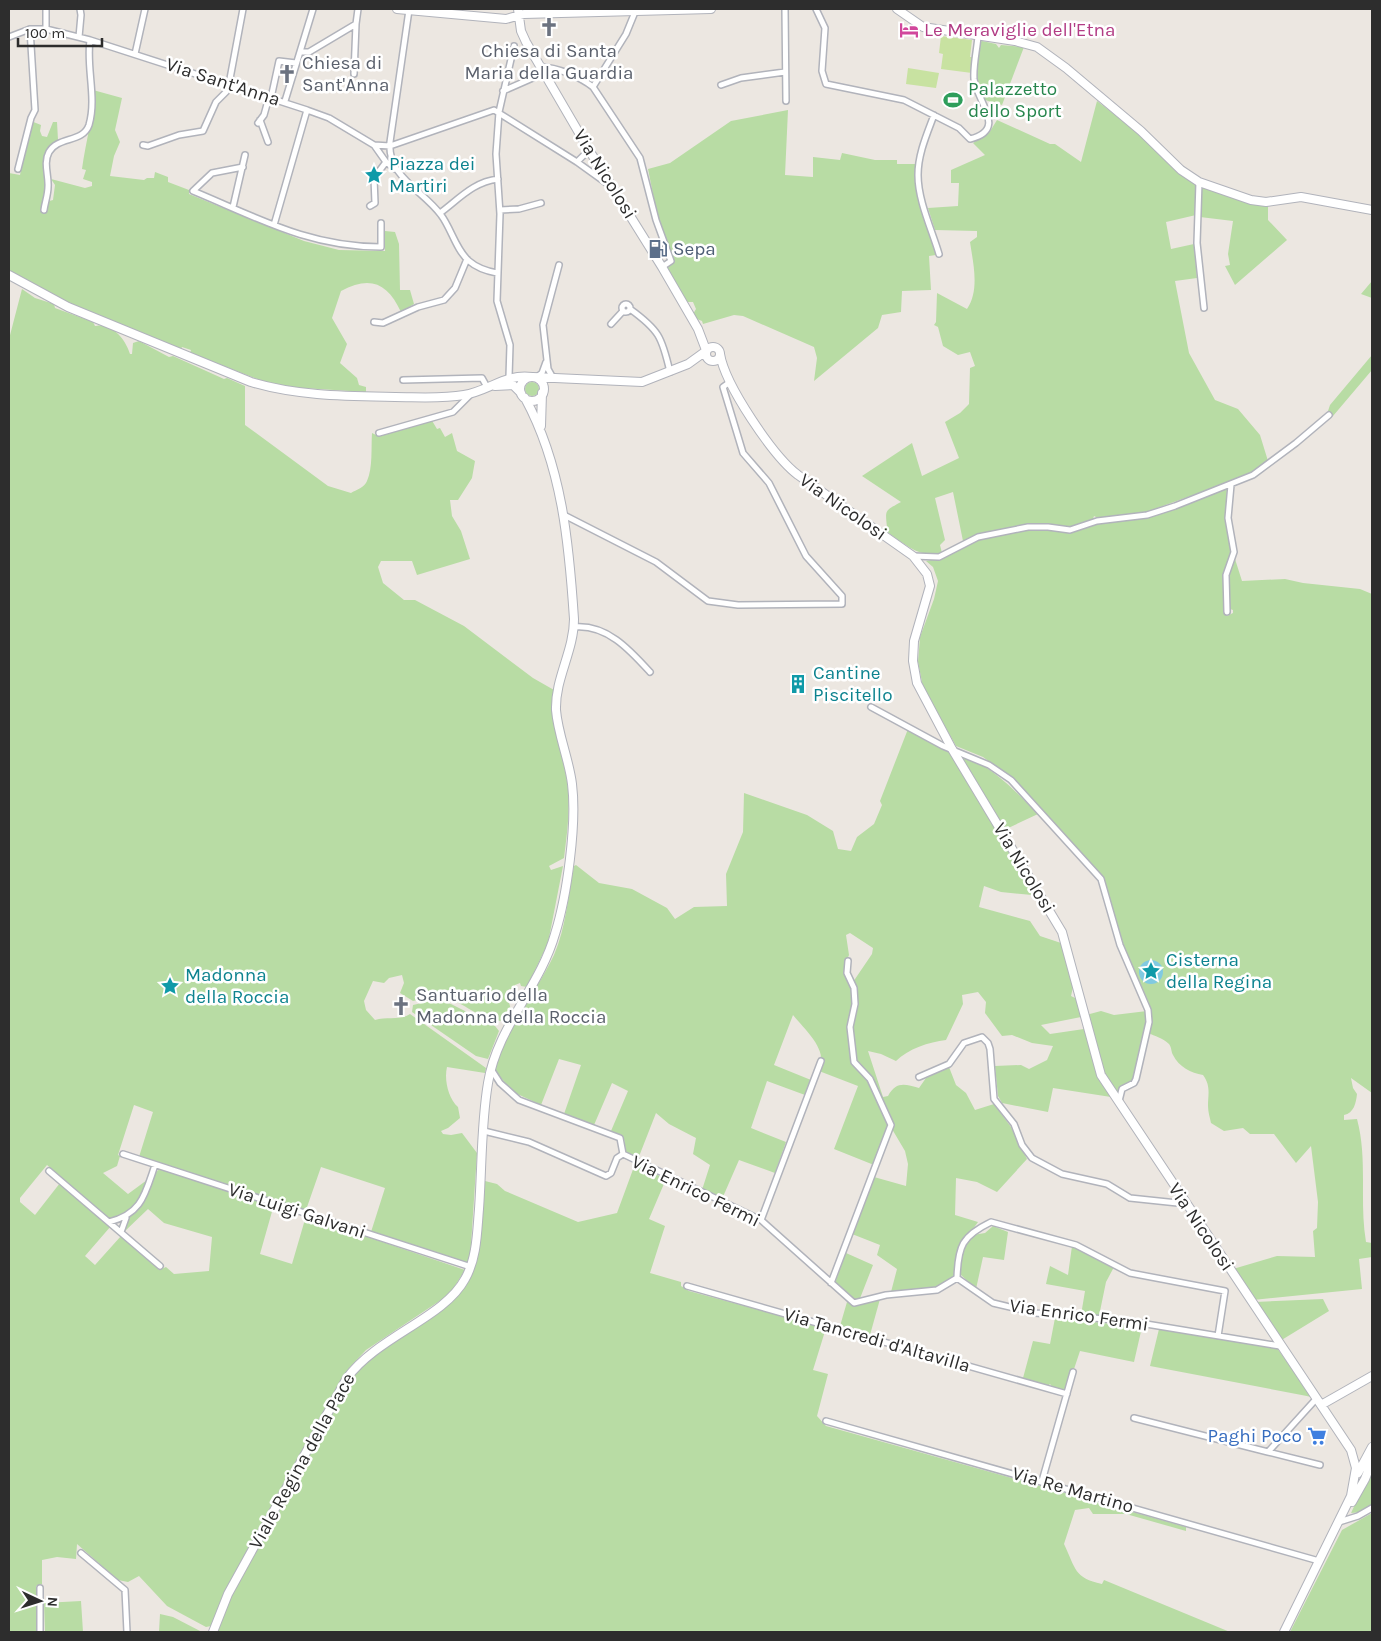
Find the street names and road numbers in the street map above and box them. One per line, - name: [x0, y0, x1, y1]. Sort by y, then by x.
- street label: Via Sant'Anna: [163, 53, 283, 111]
- street label: Via Nicolosi: [569, 125, 641, 223]
- street label: Via Nicolosi: [795, 469, 891, 545]
- street label: Via Nicolosi: [988, 819, 1060, 917]
- street label: Via Enrico Fermi: [628, 1150, 764, 1232]
- street label: Via Luigi Galvani: [225, 1178, 369, 1244]
- street label: Via Nicolosi: [1163, 1179, 1239, 1275]
- street label: Via Enrico Fermi: [1008, 1294, 1150, 1336]
- street label: Via Tancredi d'Altavilla: [781, 1303, 973, 1377]
- street label: Viale Regina della Pace: [244, 1369, 360, 1553]
- street label: Via Re Martino: [1010, 1462, 1136, 1518]

